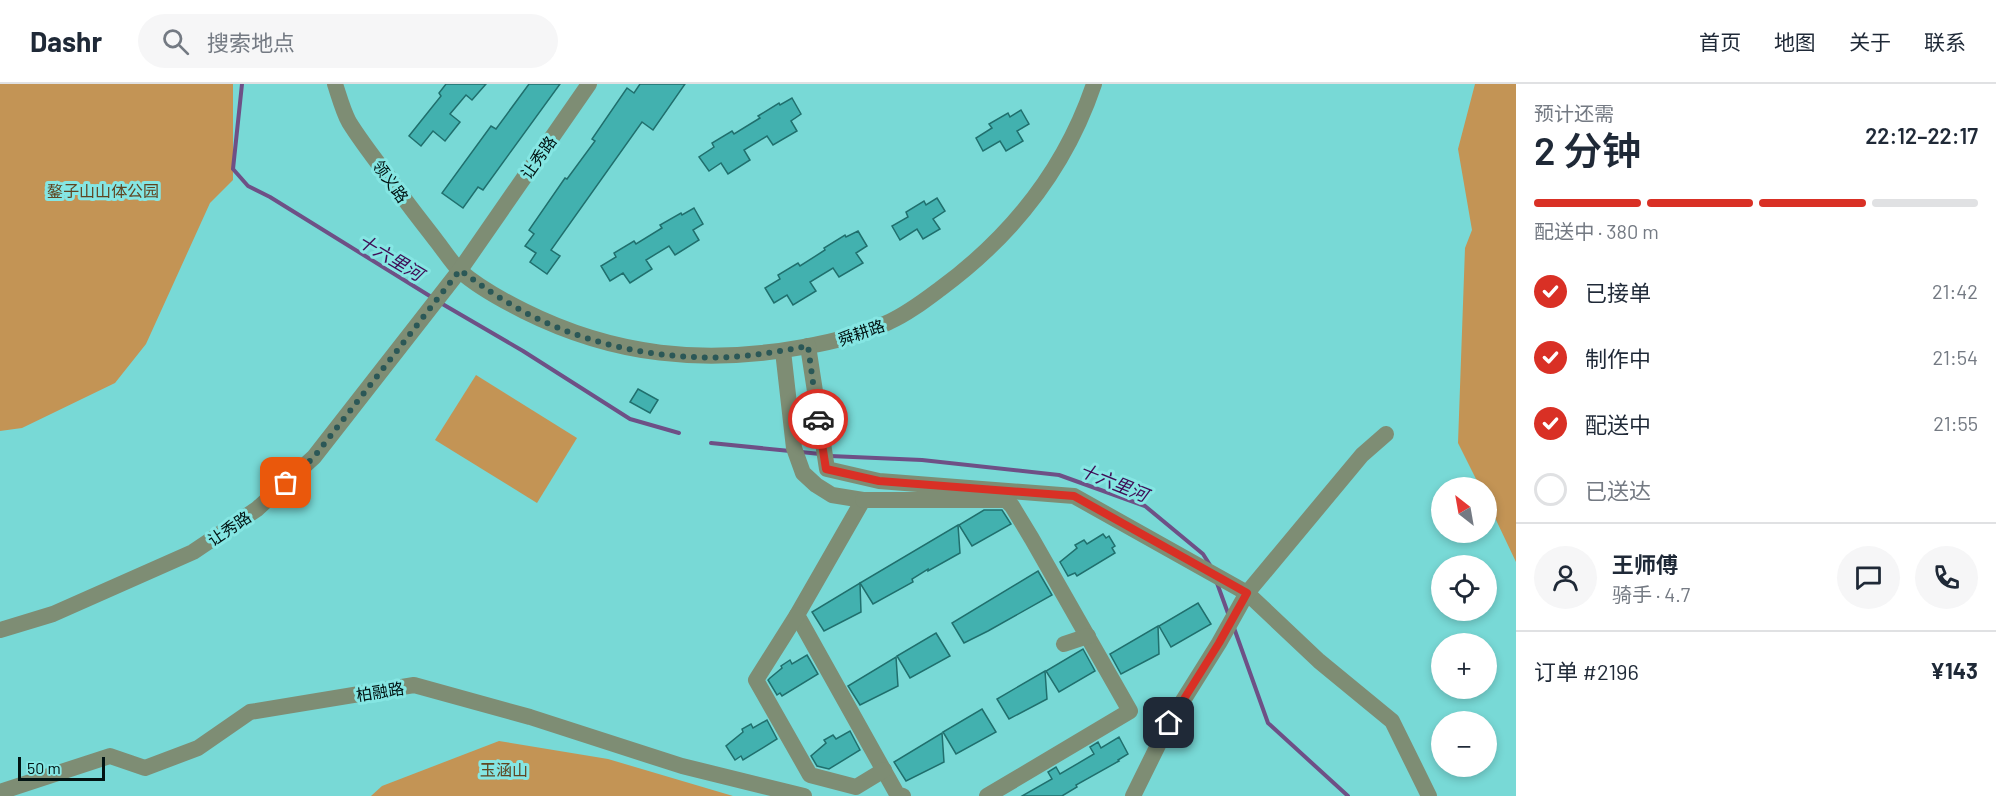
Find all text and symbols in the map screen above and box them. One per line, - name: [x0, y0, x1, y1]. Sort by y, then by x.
- search box: [138, 14, 558, 68]
- text: Dashr: [30, 24, 102, 58]
- icon: search: [159, 25, 192, 58]
- text: 搜索地点: [207, 29, 295, 55]
- text: 首页: [1699, 29, 1741, 54]
- text: 地图: [1774, 29, 1816, 54]
- text: 关于: [1849, 29, 1891, 54]
- text: 联系: [1924, 29, 1966, 54]
- text: 预计还需: [1534, 101, 1614, 125]
- text: 22:12–22:17: [1865, 122, 1978, 148]
- text: 2 分钟: [1534, 126, 1641, 173]
- street label: 让秀路: [516, 132, 560, 182]
- street label: 领义路: [369, 156, 413, 206]
- park label: 鏊子山山体公园: [47, 181, 159, 200]
- text: 配送中 · 380 m: [1534, 219, 1659, 243]
- water label: 十六里河: [354, 229, 430, 287]
- icon: check: [1534, 275, 1567, 308]
- text: 已接单: [1585, 279, 1651, 305]
- text: 21:42: [1932, 279, 1978, 303]
- street label: 舜耕路: [835, 315, 887, 349]
- icon: check: [1534, 341, 1567, 374]
- text: 制作中: [1585, 345, 1651, 371]
- text: 21:54: [1932, 345, 1978, 369]
- courier: [788, 389, 848, 449]
- icon: car: [802, 403, 835, 436]
- icon: check: [1534, 407, 1567, 440]
- text: 配送中: [1585, 411, 1651, 437]
- text: 21:55: [1933, 411, 1978, 435]
- pin: [260, 457, 311, 508]
- water label: 十六里河: [1077, 458, 1154, 507]
- icon: bag: [269, 466, 302, 499]
- north arrow: [1431, 477, 1497, 543]
- map controls: [1431, 477, 1497, 777]
- text: 已送达: [1585, 477, 1651, 503]
- street label: 让秀路: [204, 507, 254, 549]
- button: person: [1534, 546, 1597, 609]
- button: chat: [1837, 546, 1900, 609]
- button: phone: [1915, 546, 1978, 609]
- text: 王师傅: [1612, 551, 1678, 577]
- button: locate: [1431, 555, 1497, 621]
- text: 骑手 · 4.7: [1612, 582, 1690, 606]
- button: +: [1431, 633, 1497, 699]
- text: ¥143: [1930, 657, 1978, 683]
- text: 订单 #2196: [1534, 658, 1639, 684]
- street label: 柏融路: [355, 678, 405, 704]
- pin: [1143, 697, 1194, 748]
- icon: home: [1152, 706, 1185, 739]
- button: −: [1431, 711, 1497, 777]
- scale bar: [18, 754, 105, 782]
- text: 50 m: [27, 758, 61, 777]
- park label: 玉涵山: [480, 760, 528, 779]

